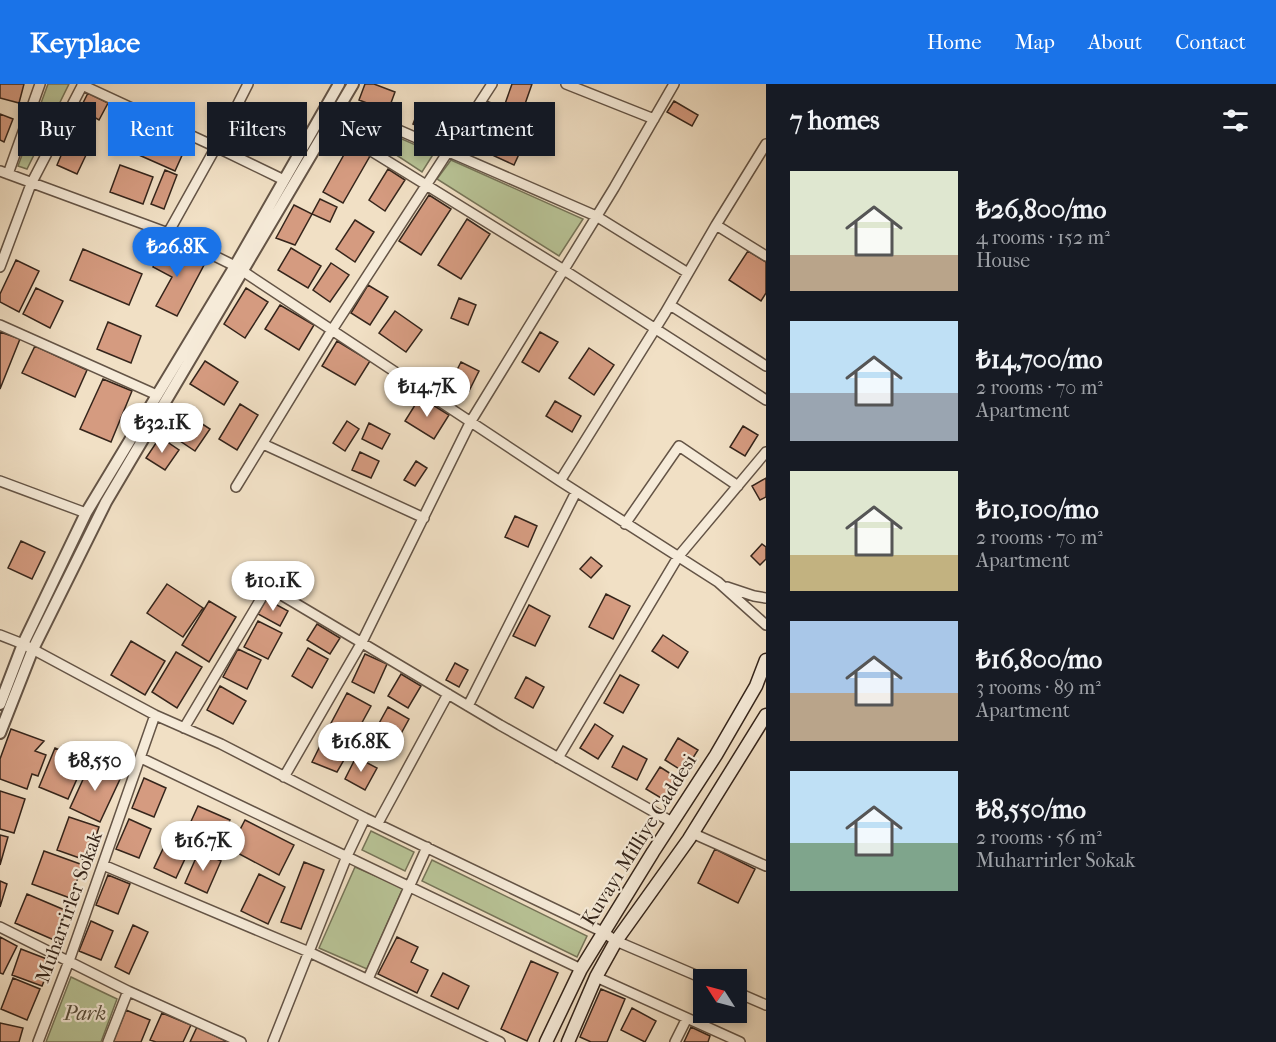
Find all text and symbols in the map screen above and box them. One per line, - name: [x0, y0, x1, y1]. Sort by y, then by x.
- text: Keyplace: [30, 26, 140, 59]
- text: Home: [927, 30, 982, 54]
- text: Map: [1015, 30, 1055, 54]
- text: About: [1088, 30, 1142, 54]
- text: Contact: [1175, 30, 1246, 54]
- chip: Buy: [18, 102, 96, 156]
- chip: Rent: [108, 102, 195, 156]
- chip: Filters: [207, 102, 307, 156]
- chip: New: [319, 102, 402, 156]
- chip: Apartment: [414, 102, 555, 156]
- icon: filters: [1219, 104, 1252, 137]
- text: 7 homes: [790, 105, 880, 136]
- text: ₺26,800/mo: [976, 194, 1107, 225]
- icon: home: [838, 195, 910, 267]
- text: 4 rooms · 152 m²: [976, 226, 1110, 249]
- pin: ₺26.8K: [128, 227, 226, 278]
- text: ₺26.8K: [147, 235, 208, 258]
- text: House: [976, 249, 1030, 272]
- text: ₺14,700/mo: [976, 344, 1102, 375]
- icon: home: [838, 345, 910, 417]
- pin: ₺14.7K: [378, 367, 476, 418]
- text: ₺14.7K: [398, 375, 456, 398]
- text: 2 rooms · 70 m²: [976, 376, 1103, 399]
- text: Apartment: [976, 399, 1070, 422]
- pin: ₺32.1K: [113, 403, 211, 454]
- text: ₺32.1K: [134, 411, 190, 434]
- text: ₺10,100/mo: [976, 494, 1099, 525]
- icon: home: [838, 495, 910, 567]
- text: 2 rooms · 70 m²: [976, 526, 1103, 549]
- text: Apartment: [976, 549, 1070, 572]
- pin: ₺10.1K: [224, 561, 322, 612]
- text: ₺10.1K: [245, 569, 301, 592]
- text: ₺16,800/mo: [976, 644, 1102, 675]
- icon: home: [838, 645, 910, 717]
- text: 3 rooms · 89 m²: [976, 676, 1101, 699]
- text: Apartment: [976, 699, 1070, 722]
- pin: ₺16.8K: [312, 722, 410, 773]
- text: ₺16.8K: [332, 730, 390, 753]
- pin: ₺8,550: [46, 741, 144, 792]
- text: ₺8,550: [69, 749, 121, 772]
- street label: Kuvayı Milliye Caddesi: [577, 750, 701, 930]
- text: ₺8,550/mo: [976, 794, 1086, 825]
- icon: home: [838, 795, 910, 867]
- pin: ₺16.7K: [154, 821, 252, 872]
- text: 2 rooms · 56 m²: [976, 826, 1102, 849]
- street label: Muharrirler Sokak: [31, 828, 107, 986]
- text: ₺16.7K: [175, 829, 231, 852]
- text: Muharrirler Sokak: [976, 849, 1135, 872]
- north arrow: [693, 969, 747, 1023]
- map controls: [693, 969, 747, 1023]
- park label: Park: [63, 1002, 106, 1025]

